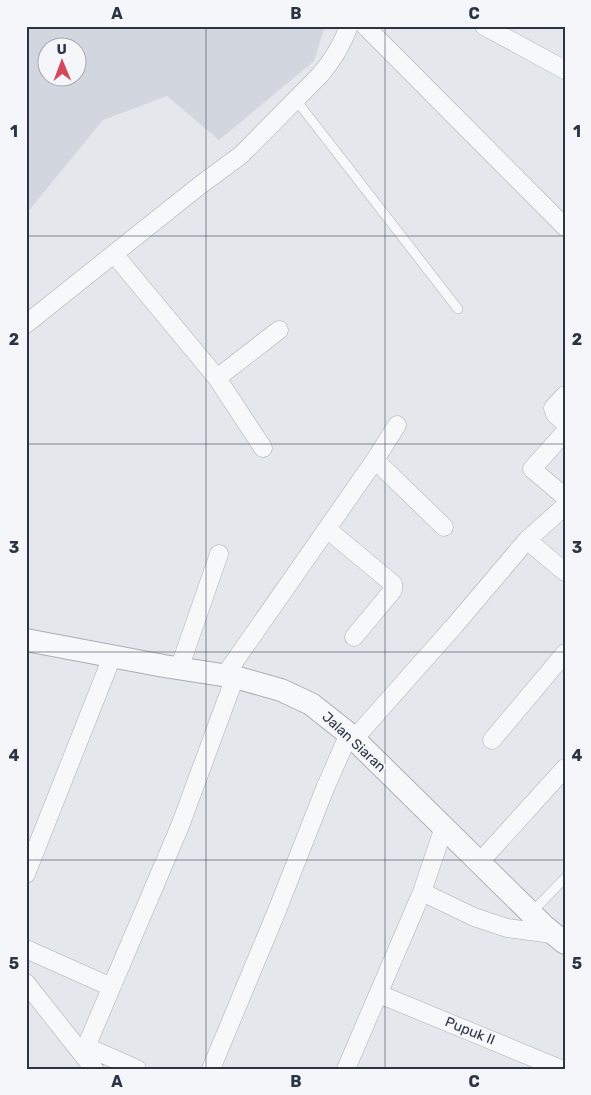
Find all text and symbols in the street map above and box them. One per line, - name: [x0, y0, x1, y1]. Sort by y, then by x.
- text: A: [111, 4, 123, 23]
- text: B: [290, 4, 302, 23]
- text: C: [468, 4, 480, 23]
- north arrow: [38, 38, 88, 88]
- text: U: [57, 41, 67, 58]
- text: 1: [10, 122, 18, 141]
- text: 1: [573, 122, 581, 141]
- text: 2: [9, 330, 19, 349]
- text: 2: [572, 330, 582, 349]
- text: 3: [9, 538, 19, 557]
- text: 3: [572, 538, 582, 557]
- street label: Jalan Siaran: [319, 708, 389, 776]
- text: 4: [9, 746, 20, 765]
- text: 4: [572, 746, 583, 765]
- text: 5: [9, 954, 19, 973]
- text: 5: [572, 954, 582, 973]
- street label: Pupuk II: [443, 1013, 497, 1049]
- text: A: [111, 1072, 123, 1091]
- text: B: [290, 1072, 302, 1091]
- text: C: [468, 1072, 480, 1091]

